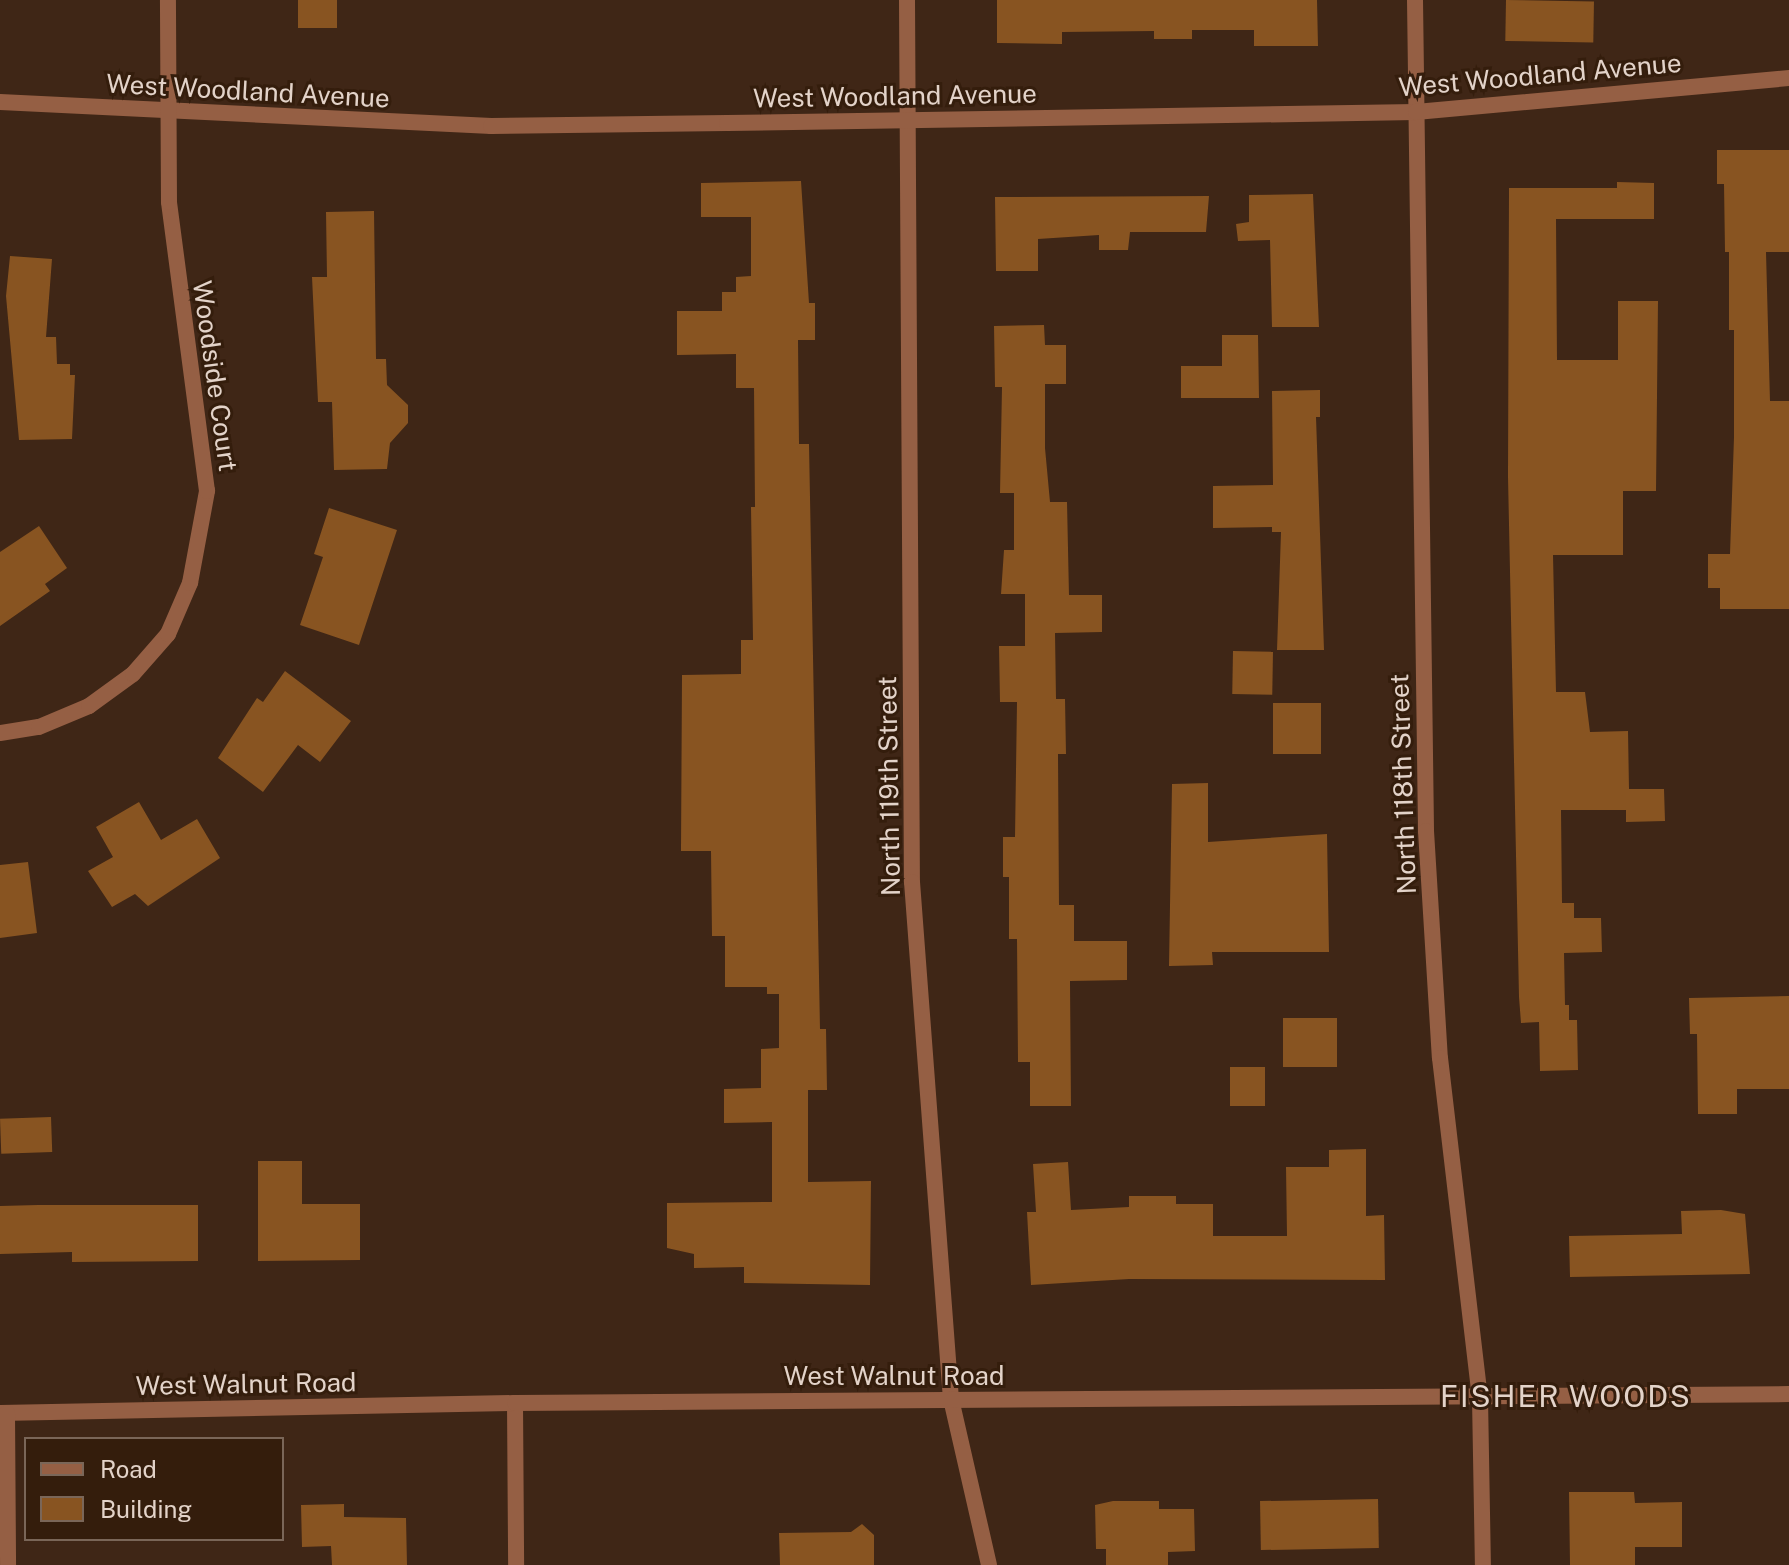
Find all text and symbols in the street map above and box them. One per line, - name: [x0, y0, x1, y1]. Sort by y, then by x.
- street label: West Woodland Avenue: [1397, 47, 1683, 103]
- street label: West Woodland Avenue: [105, 68, 391, 114]
- street label: West Woodland Avenue: [752, 78, 1038, 114]
- street label: Woodside Court: [186, 279, 244, 473]
- street label: North 118th Street: [1384, 673, 1422, 895]
- street label: North 119th Street: [871, 676, 907, 896]
- street label: West Walnut Road: [783, 1360, 1005, 1392]
- street label: West Walnut Road: [135, 1366, 357, 1402]
- district label: FISHER WOODS: [1440, 1378, 1692, 1414]
- legend: [24, 1437, 284, 1541]
- text: Road: [100, 1455, 157, 1483]
- text: Building: [100, 1495, 192, 1523]

